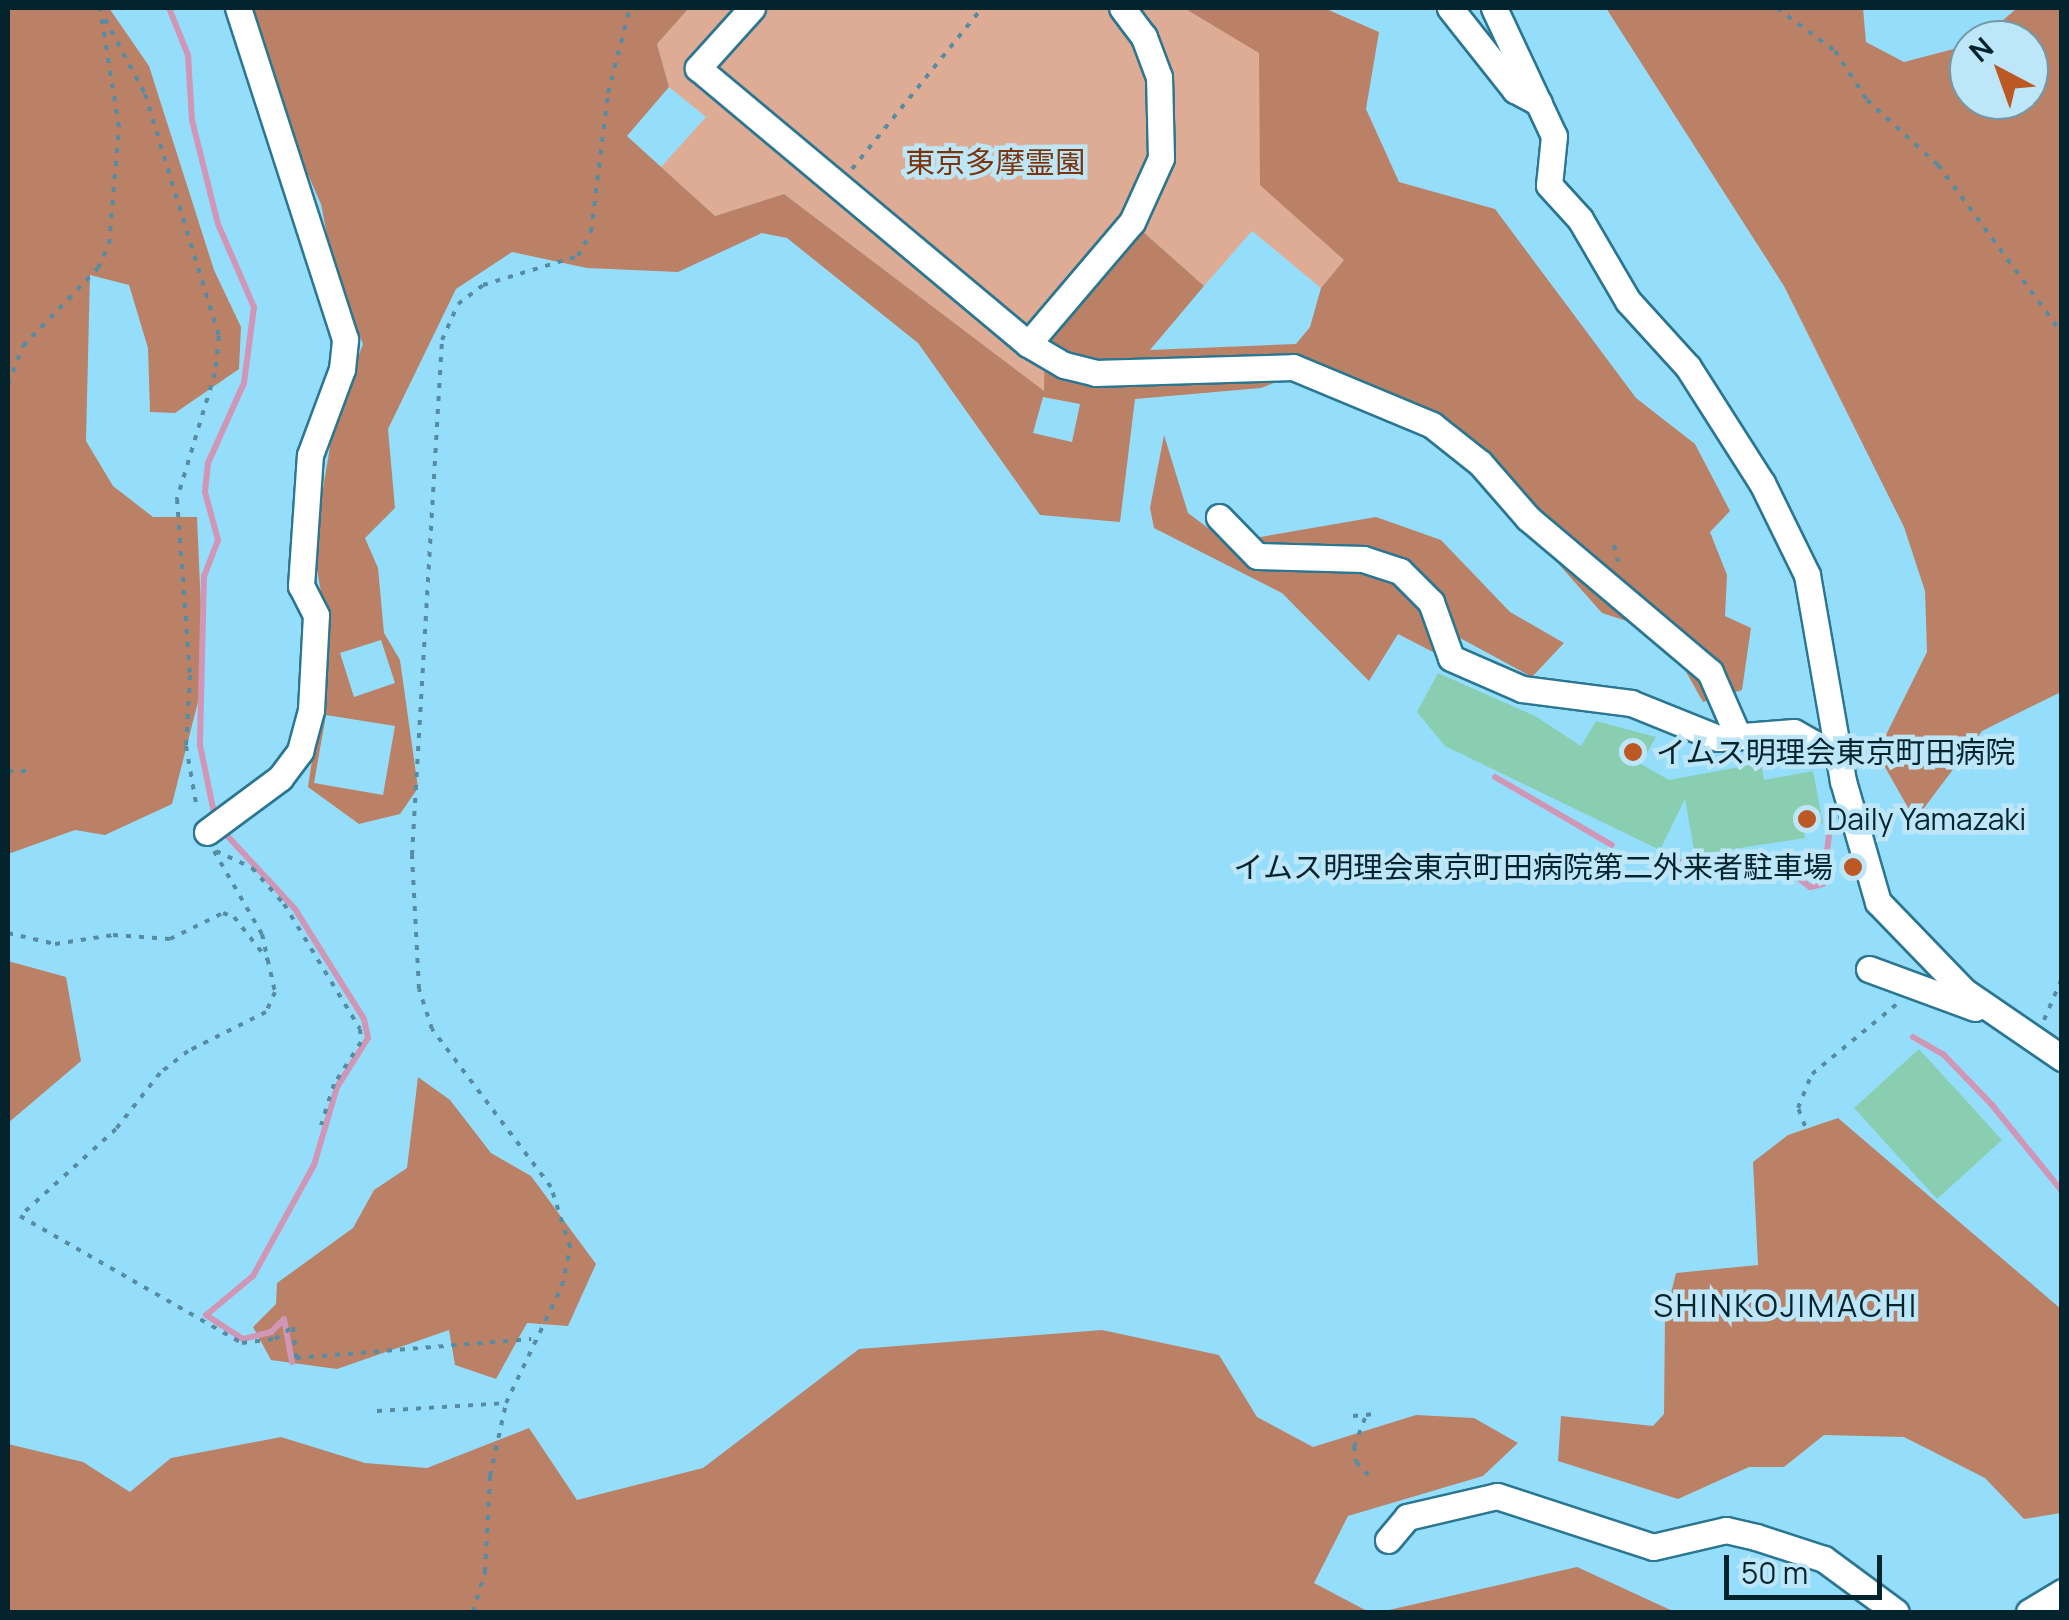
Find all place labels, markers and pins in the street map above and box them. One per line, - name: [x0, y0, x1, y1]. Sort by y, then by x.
- place label: イムス明理会東京町田病院: [1656, 734, 2016, 770]
- marker: イムス明理会東京町田病院: [1620, 739, 1646, 765]
- place label: Daily Yamazaki: [1827, 801, 2026, 837]
- marker: Daily Yamazaki: [1796, 808, 1818, 830]
- place label: イムス明理会東京町田病院第二外来者駐車場: [1233, 849, 1833, 885]
- marker: イムス明理会東京町田病院第二外来者駐車場: [1842, 856, 1864, 878]

